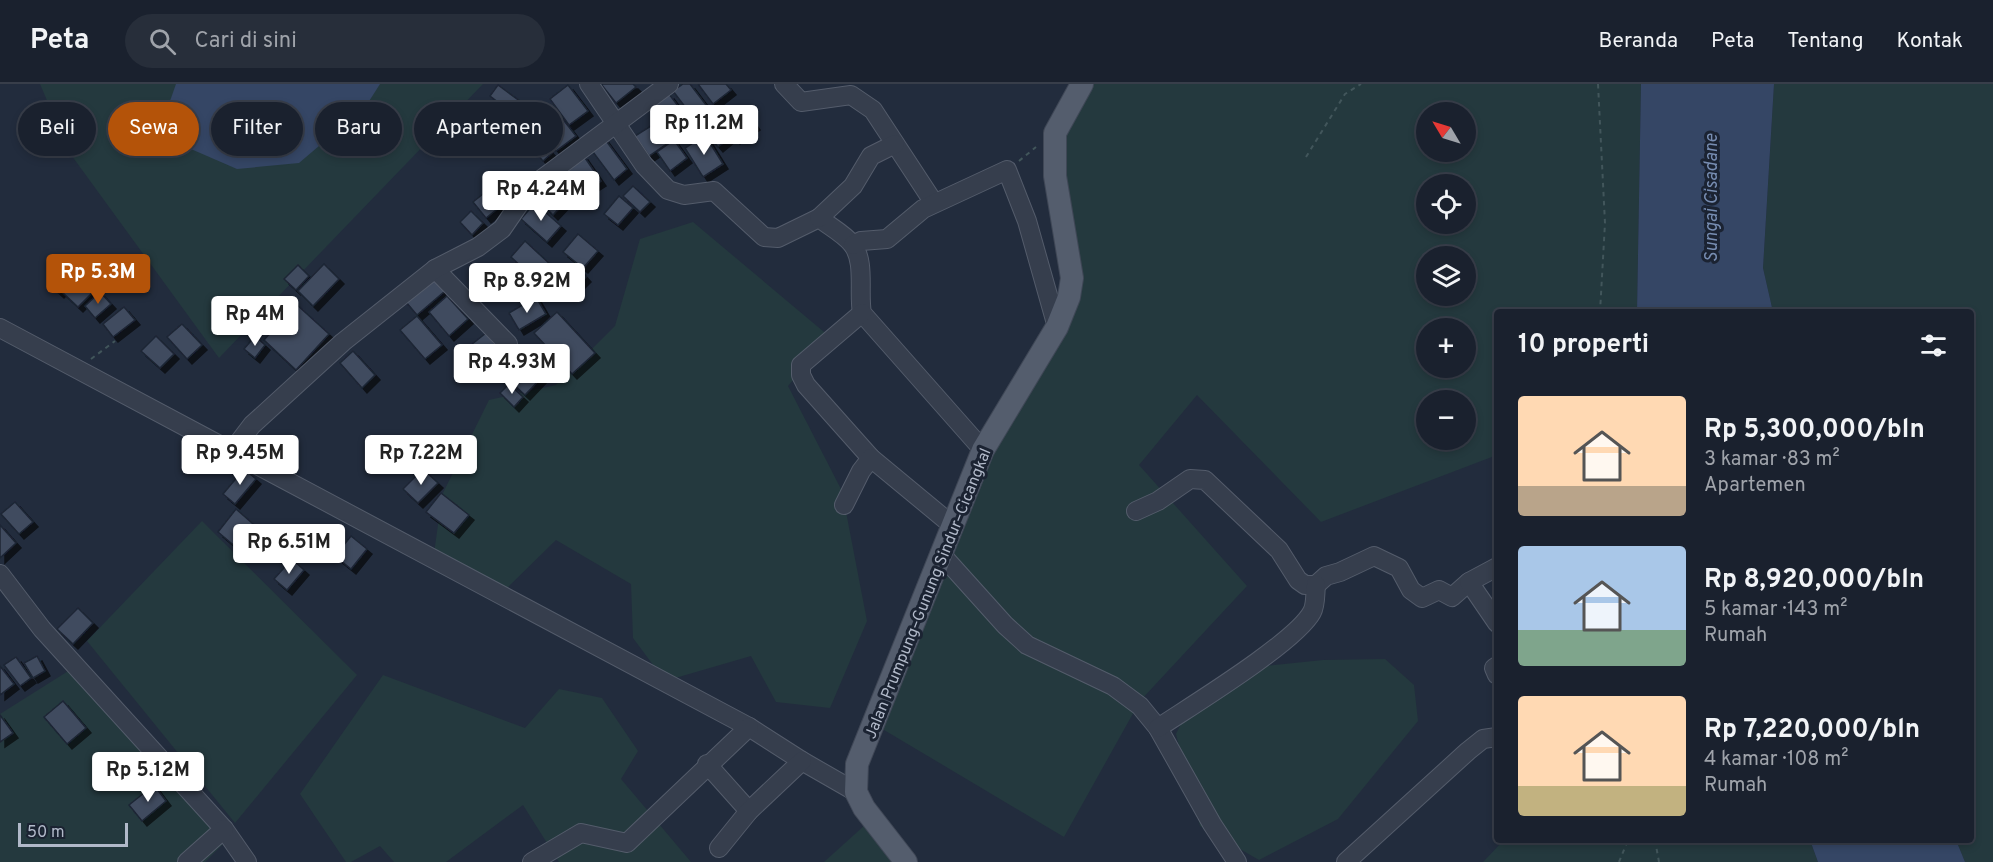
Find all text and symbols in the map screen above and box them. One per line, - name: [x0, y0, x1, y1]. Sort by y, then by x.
- search box: [125, 14, 545, 68]
- text: Peta: [30, 23, 89, 59]
- icon: search: [146, 25, 179, 58]
- text: Cari di sini: [194, 28, 297, 55]
- text: Beranda: [1599, 28, 1678, 55]
- text: Peta: [1711, 28, 1754, 55]
- text: Tentang: [1787, 28, 1864, 55]
- text: Kontak: [1897, 28, 1963, 55]
- chip: Beli: [18, 102, 96, 156]
- chip: Sewa: [108, 102, 199, 156]
- chip: Filter: [211, 102, 303, 156]
- chip: Baru: [315, 102, 402, 156]
- chip: Apartemen: [414, 102, 563, 156]
- north arrow: [1416, 102, 1476, 162]
- map controls: [1416, 102, 1476, 450]
- pin: Rp 11.2M: [642, 105, 766, 156]
- text: Rp 11.2M: [664, 111, 744, 137]
- water label: Sungai Cisadane: [1701, 133, 1724, 262]
- pin: Rp 4.24M: [479, 171, 603, 222]
- button: locate: [1416, 174, 1476, 234]
- text: Rp 4.24M: [496, 177, 586, 203]
- button: layers: [1416, 246, 1476, 306]
- pin: Rp 5.3M: [43, 254, 153, 305]
- text: Rp 5.3M: [60, 260, 136, 286]
- pin: Rp 8.92M: [465, 263, 589, 314]
- text: Rp 8.92M: [483, 269, 571, 295]
- pin: Rp 4M: [213, 296, 297, 347]
- text: Rp 4M: [225, 302, 285, 328]
- button: +: [1416, 318, 1476, 378]
- text: 10 properti: [1518, 329, 1649, 362]
- icon: filters: [1917, 329, 1950, 362]
- pin: Rp 4.93M: [450, 344, 574, 395]
- text: Rp 4.93M: [468, 350, 556, 376]
- button: −: [1416, 390, 1476, 450]
- text: Rp 5,300,000/bln: [1704, 414, 1925, 447]
- icon: home: [1566, 420, 1638, 492]
- pin: Rp 9.45M: [178, 435, 302, 486]
- pin: Rp 7.22M: [359, 435, 483, 486]
- text: Rp 9.45M: [196, 441, 284, 467]
- text: Rp 7.22M: [379, 441, 463, 467]
- street label: Jalan Prumpung–Gunung Sindur–Cicangkal: [861, 446, 996, 742]
- text: 3 kamar · 83 m²: [1704, 447, 1840, 473]
- text: Apartemen: [1704, 473, 1806, 499]
- pin: Rp 6.51M: [227, 524, 351, 575]
- text: Rp 6.51M: [247, 530, 331, 556]
- text: Rp 8,920,000/bln: [1704, 564, 1924, 597]
- icon: home: [1566, 570, 1638, 642]
- text: 5 kamar · 143 m²: [1704, 597, 1847, 623]
- text: Rumah: [1704, 623, 1767, 649]
- text: Rp 7,220,000/bln: [1704, 714, 1920, 747]
- icon: home: [1566, 720, 1638, 792]
- text: 4 kamar · 108 m²: [1704, 747, 1848, 773]
- pin: Rp 5.12M: [86, 752, 210, 803]
- text: Rp 5.12M: [106, 758, 190, 784]
- text: Rumah: [1704, 773, 1767, 799]
- scale bar: [18, 820, 128, 848]
- text: 50 m: [27, 823, 65, 843]

